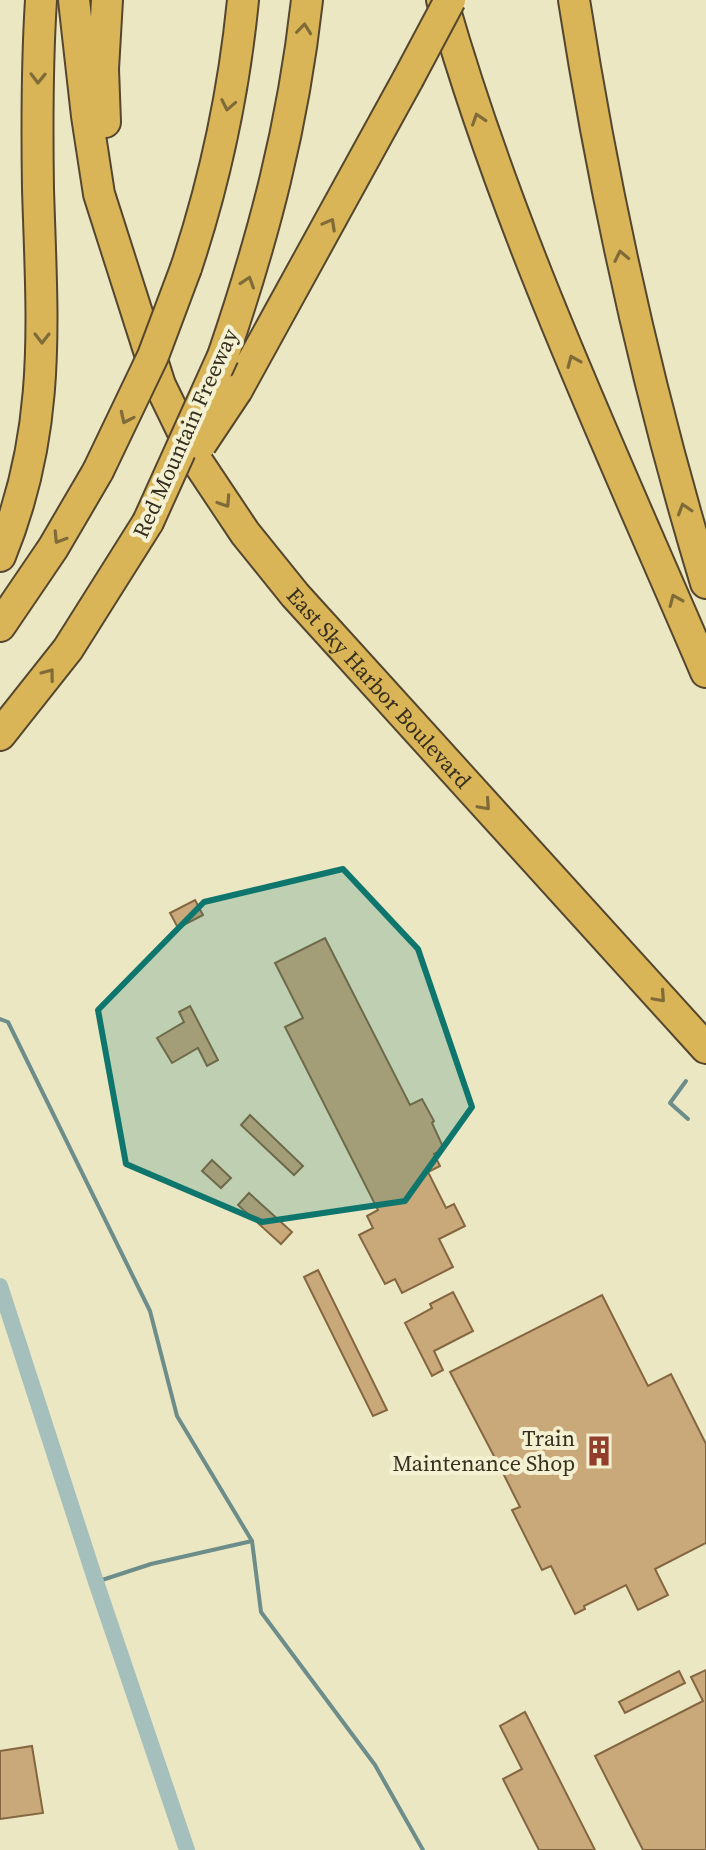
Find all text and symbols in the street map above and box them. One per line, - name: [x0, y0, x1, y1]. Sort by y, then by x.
- one-way arrow: [295, 22, 312, 35]
- one-way arrow: [29, 72, 47, 85]
- one-way arrow: [220, 98, 237, 112]
- one-way arrow: [472, 113, 488, 127]
- one-way arrow: [320, 218, 335, 232]
- one-way arrow: [613, 250, 630, 264]
- one-way arrow: [239, 276, 255, 289]
- street label: Red Mountain Freeway: [125, 323, 245, 542]
- one-way arrow: [33, 332, 51, 345]
- one-way arrow: [566, 355, 582, 369]
- one-way arrow: [120, 409, 136, 424]
- one-way arrow: [215, 493, 230, 508]
- one-way arrow: [677, 502, 693, 516]
- one-way arrow: [53, 529, 69, 544]
- street label: East Sky Harbor Boulevard: [280, 581, 478, 795]
- one-way arrow: [669, 594, 685, 608]
- one-way arrow: [39, 669, 53, 683]
- one-way arrow: [476, 795, 490, 810]
- one-way arrow: [650, 988, 665, 1003]
- place label: Train Maintenance Shop: [392, 1423, 575, 1478]
- building icon: Train Maintenance Shop: [582, 1434, 616, 1468]

